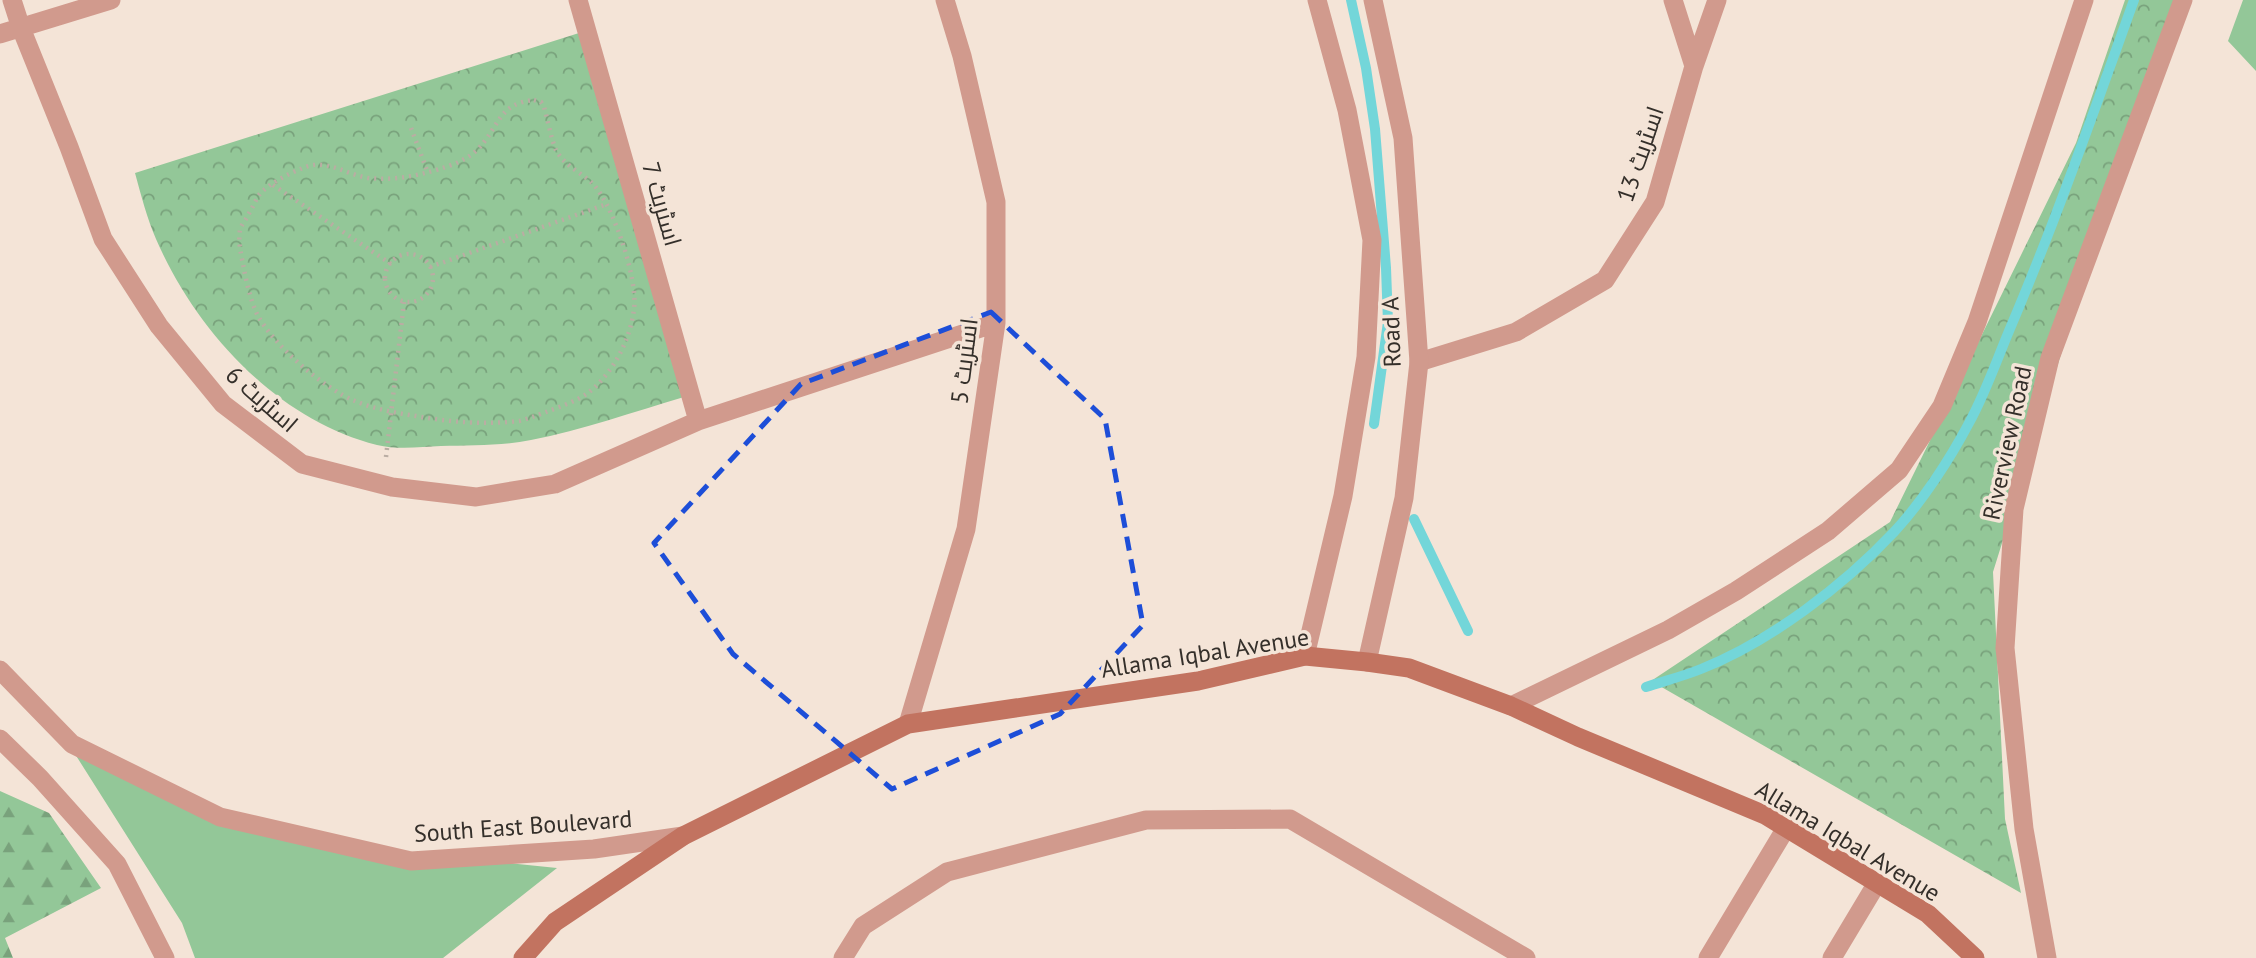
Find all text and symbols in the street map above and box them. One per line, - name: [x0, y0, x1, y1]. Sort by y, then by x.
- street label: اسٹریٹ 13: [1609, 102, 1671, 206]
- street label: اسٹریٹ 7: [635, 158, 689, 250]
- street label: Road A: [1374, 296, 1408, 368]
- street label: اسٹریٹ 5: [943, 316, 985, 406]
- street label: اسٹریٹ 6: [219, 359, 305, 439]
- street label: Riverview Road: [1976, 363, 2038, 523]
- street label: Allama Iqbal Avenue: [1099, 621, 1311, 685]
- street label: Allama Iqbal Avenue: [1750, 774, 1946, 908]
- street label: South East Boulevard: [413, 803, 633, 849]

